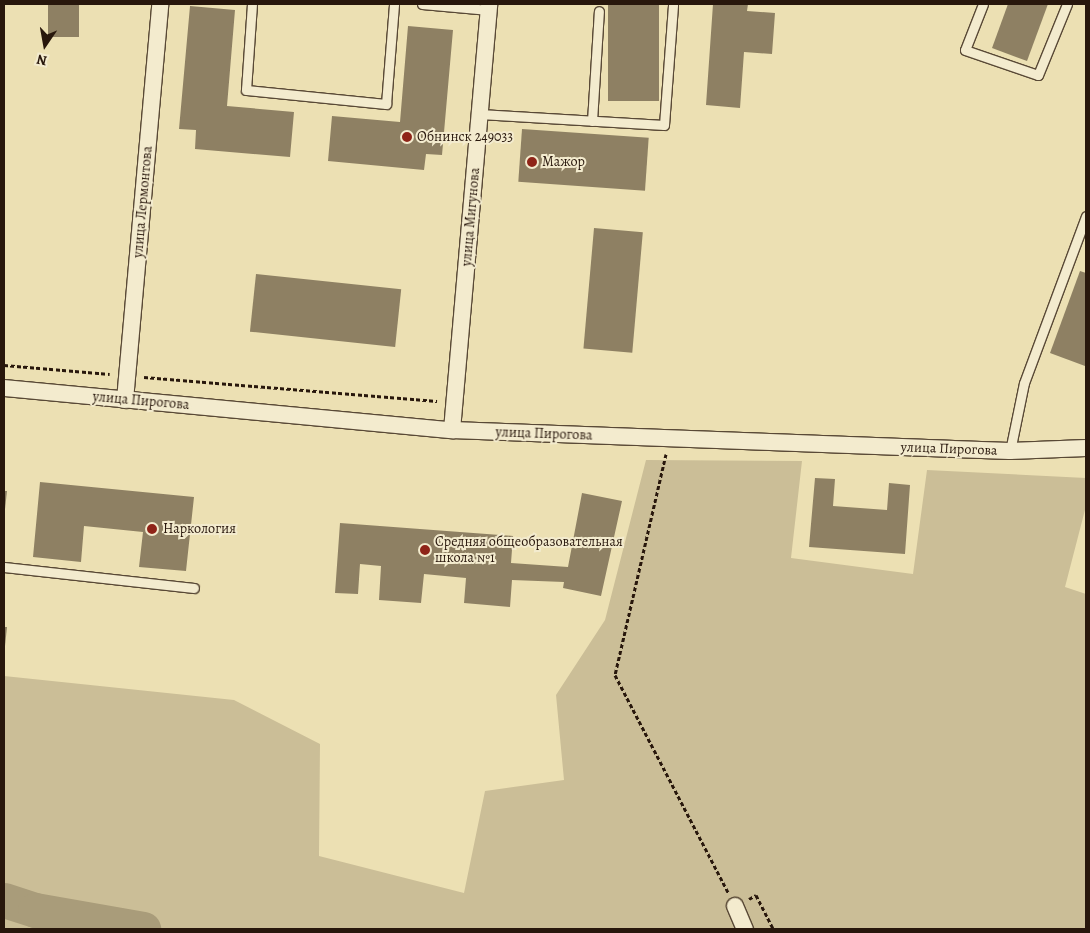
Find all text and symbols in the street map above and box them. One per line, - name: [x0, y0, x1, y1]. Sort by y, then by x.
- north arrow: [20, 20, 70, 70]
- text: N: [35, 50, 49, 71]
- place label: Обнинск 249033: [417, 129, 513, 145]
- marker: Обнинск 249033: [401, 131, 413, 143]
- street label: улица Лермонтова: [130, 145, 156, 259]
- place label: Мажор: [542, 154, 585, 170]
- marker: Мажор: [526, 156, 538, 168]
- street label: улица Мигунова: [458, 167, 484, 267]
- street label: улица Пирогова: [92, 388, 190, 414]
- street label: улица Пирогова: [495, 424, 593, 444]
- street label: улица Пирогова: [900, 439, 998, 459]
- place label: Наркология: [163, 521, 236, 537]
- marker: Наркология: [145, 522, 159, 536]
- place label: Средняя общеобразовательная школа №1: [435, 534, 623, 566]
- marker: Средняя общеобразовательная школа №1: [419, 544, 431, 556]

